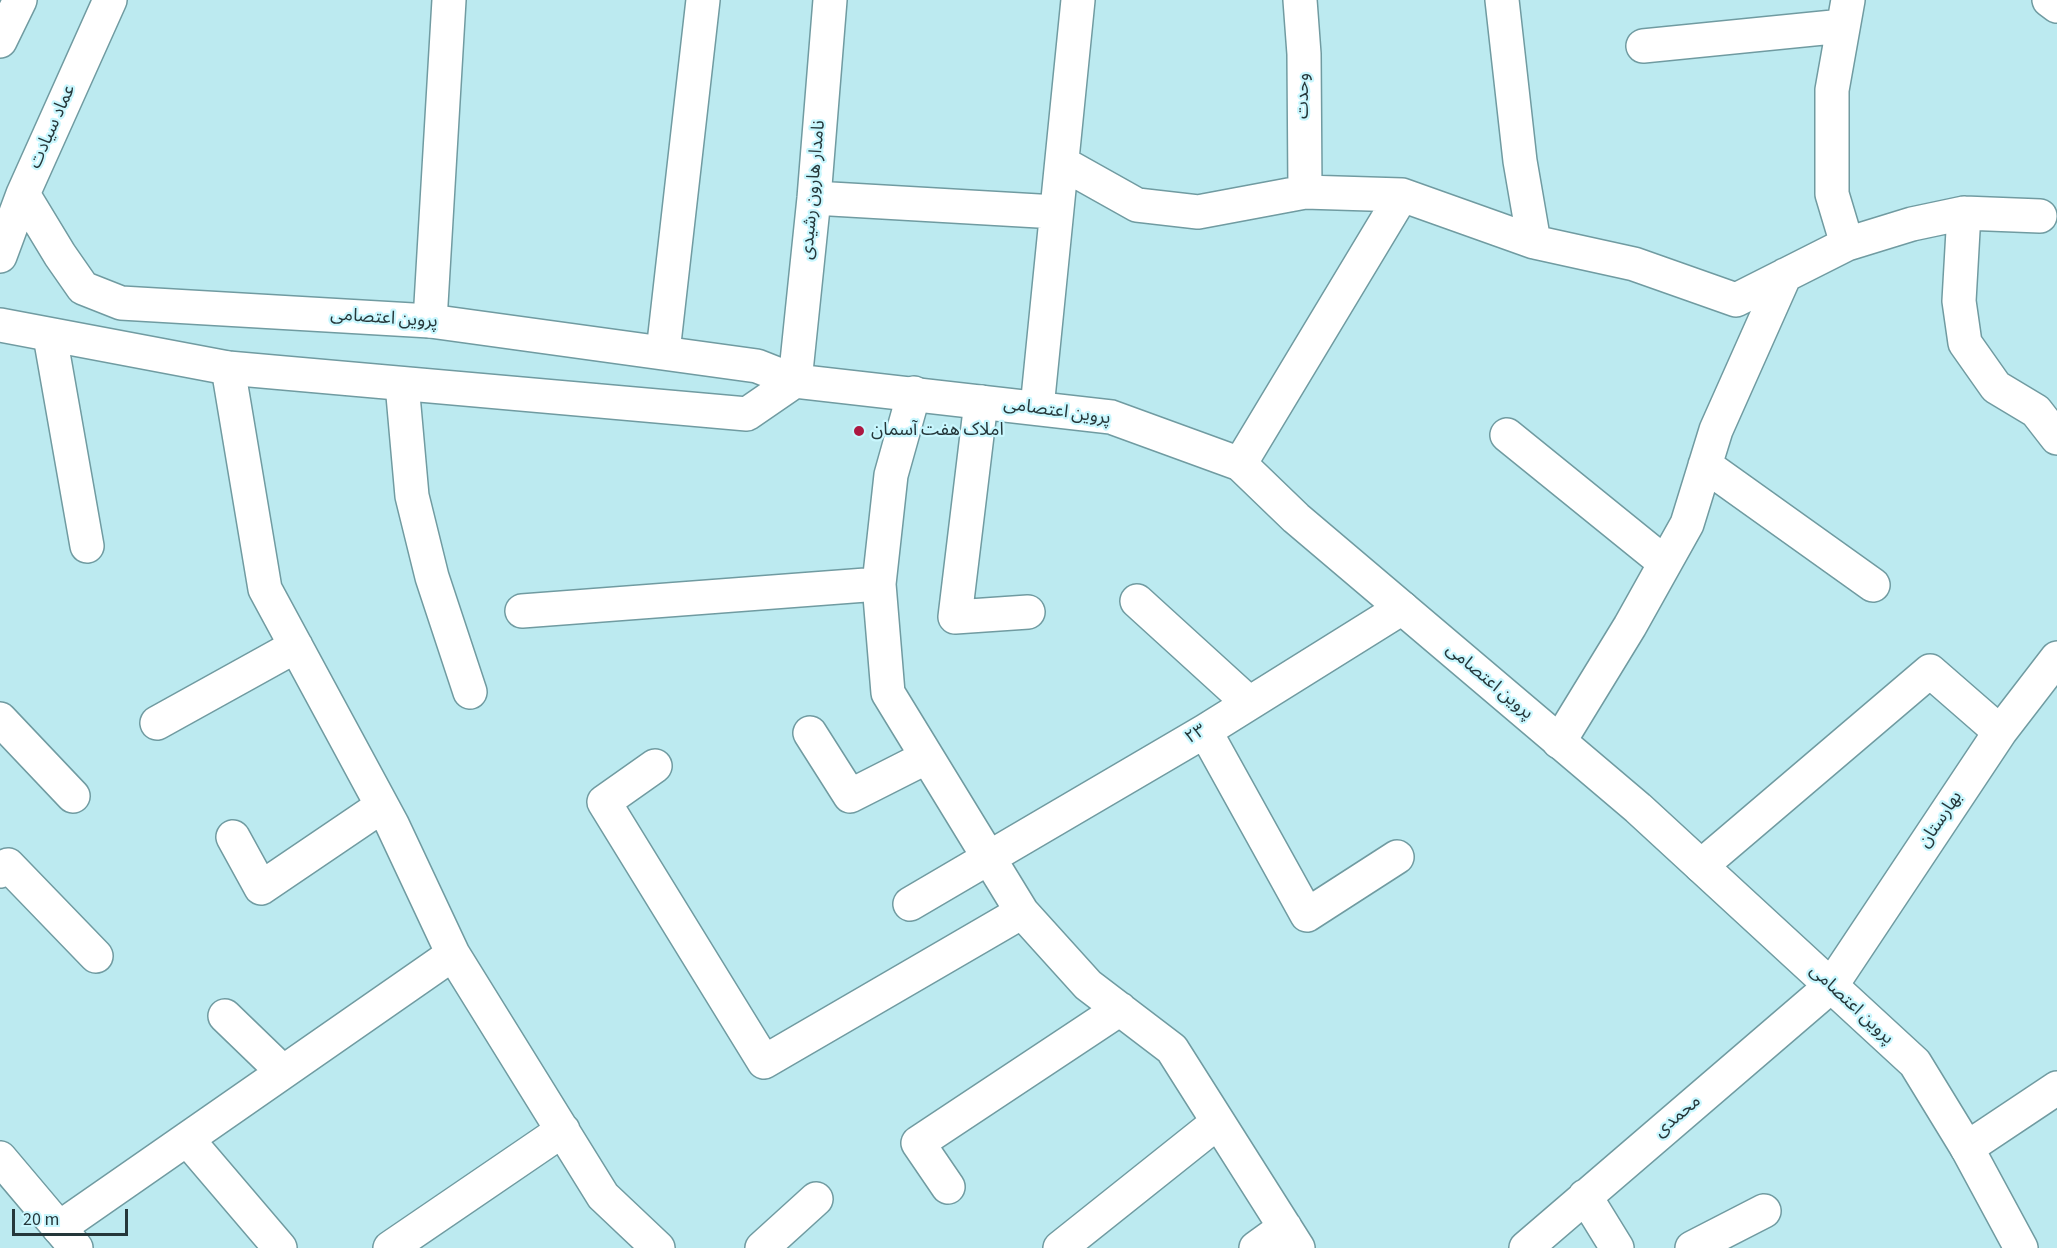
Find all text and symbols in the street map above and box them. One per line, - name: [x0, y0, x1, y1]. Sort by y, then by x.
- street label: وحدت: [1293, 73, 1315, 119]
- street label: عماد سیادت: [25, 82, 81, 172]
- street label: نامدار هارون رشیدی: [797, 119, 831, 261]
- street label: پروین اعتصامی: [330, 304, 438, 334]
- street label: پروین اعتصامی: [1002, 394, 1112, 430]
- place label: املاک هفت آسمان: [871, 420, 1004, 442]
- marker: املاک هفت آسمان: [852, 424, 866, 438]
- street label: پروین اعتصامی: [1441, 639, 1537, 725]
- street label: ۲۳: [1182, 720, 1210, 750]
- street label: بهارستان: [1914, 788, 1968, 852]
- street label: پروین اعتصامی: [1804, 960, 1898, 1050]
- street label: محمدی: [1650, 1091, 1706, 1143]
- scale bar: [15, 1197, 130, 1235]
- text: 20 m: [23, 1207, 59, 1232]

